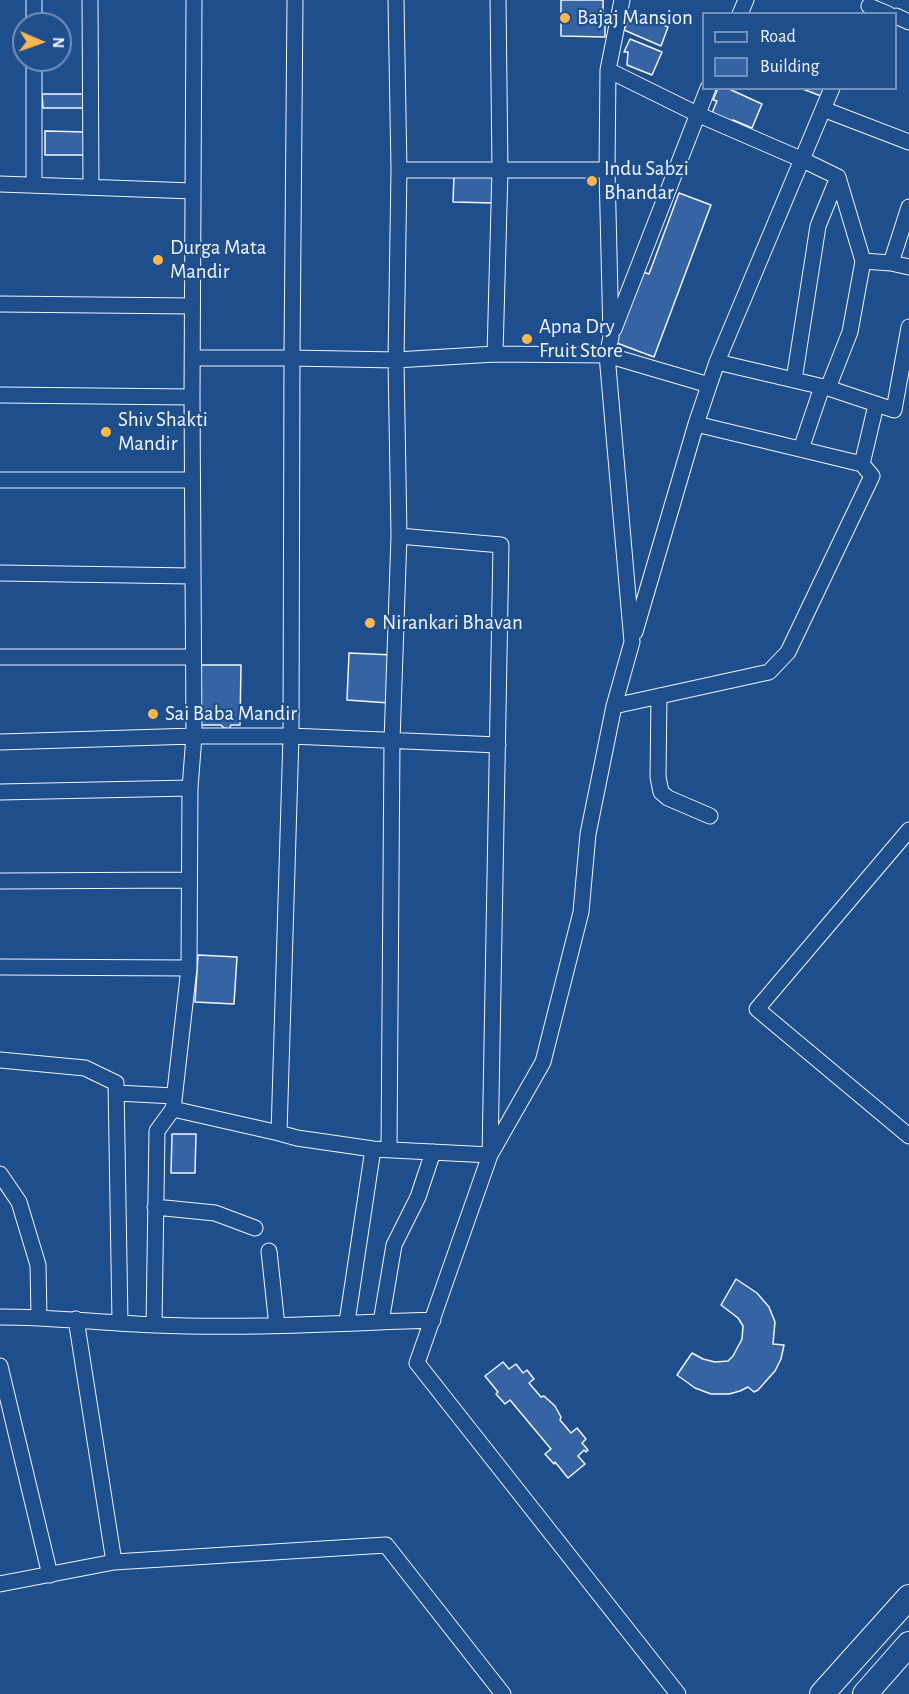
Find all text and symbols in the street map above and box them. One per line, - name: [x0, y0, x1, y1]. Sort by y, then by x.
- place label: Bajaj Mansion: [577, 5, 693, 31]
- marker: Bajaj Mansion: [558, 11, 572, 25]
- north arrow: [12, 12, 72, 72]
- legend: [702, 12, 897, 90]
- text: Road: [760, 28, 796, 46]
- text: N: [50, 37, 66, 48]
- text: Building: [760, 58, 819, 76]
- place label: Indu Sabzi Bhandar: [604, 156, 689, 206]
- marker: Indu Sabzi Bhandar: [585, 174, 599, 188]
- place label: Durga Mata Mandir: [170, 235, 266, 285]
- marker: Durga Mata Mandir: [151, 253, 165, 267]
- place label: Apna Dry Fruit Store: [539, 314, 623, 364]
- marker: Apna Dry Fruit Store: [520, 332, 534, 346]
- place label: Shiv Shakti Mandir: [118, 407, 208, 457]
- marker: Shiv Shakti Mandir: [99, 425, 113, 439]
- place label: Nirankari Bhavan: [382, 610, 523, 636]
- marker: Nirankari Bhavan: [363, 616, 377, 630]
- place label: Sai Baba Mandir: [165, 701, 297, 727]
- marker: Sai Baba Mandir: [146, 707, 160, 721]

